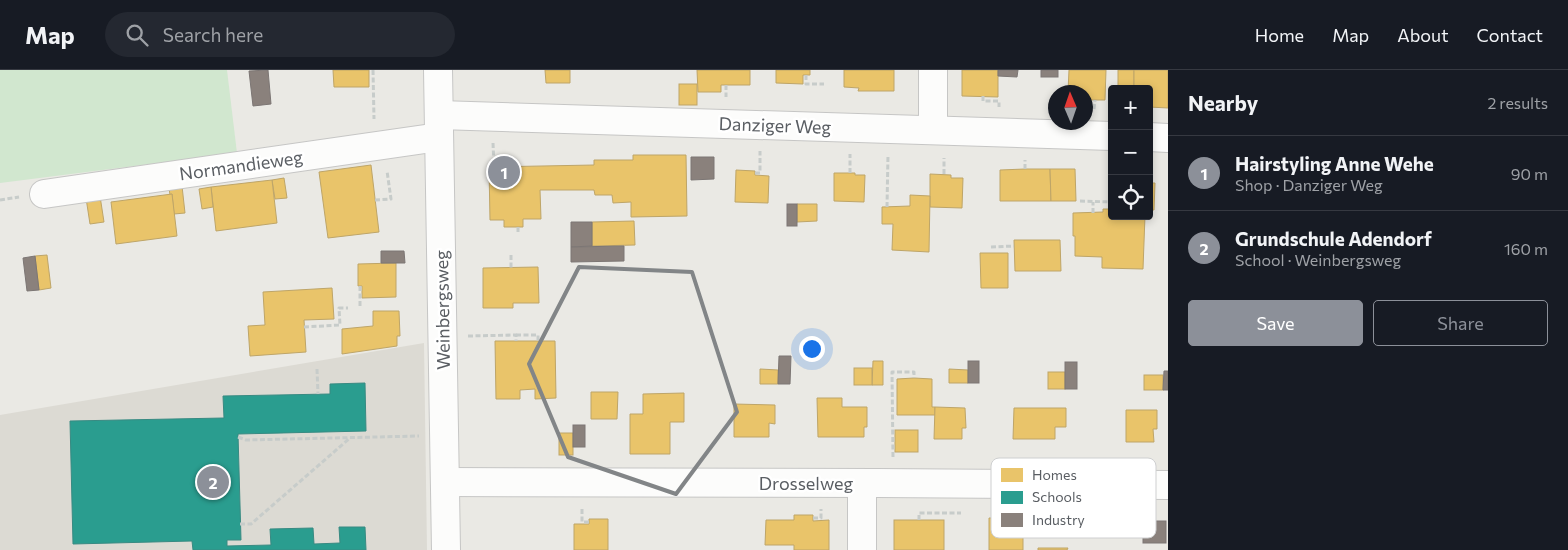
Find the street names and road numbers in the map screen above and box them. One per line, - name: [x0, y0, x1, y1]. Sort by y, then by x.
- street label: Danziger Weg: [718, 112, 832, 138]
- street label: Normandieweg: [178, 145, 304, 185]
- street label: Weinbergsweg: [430, 250, 454, 370]
- street label: Drosselweg: [759, 472, 853, 494]

